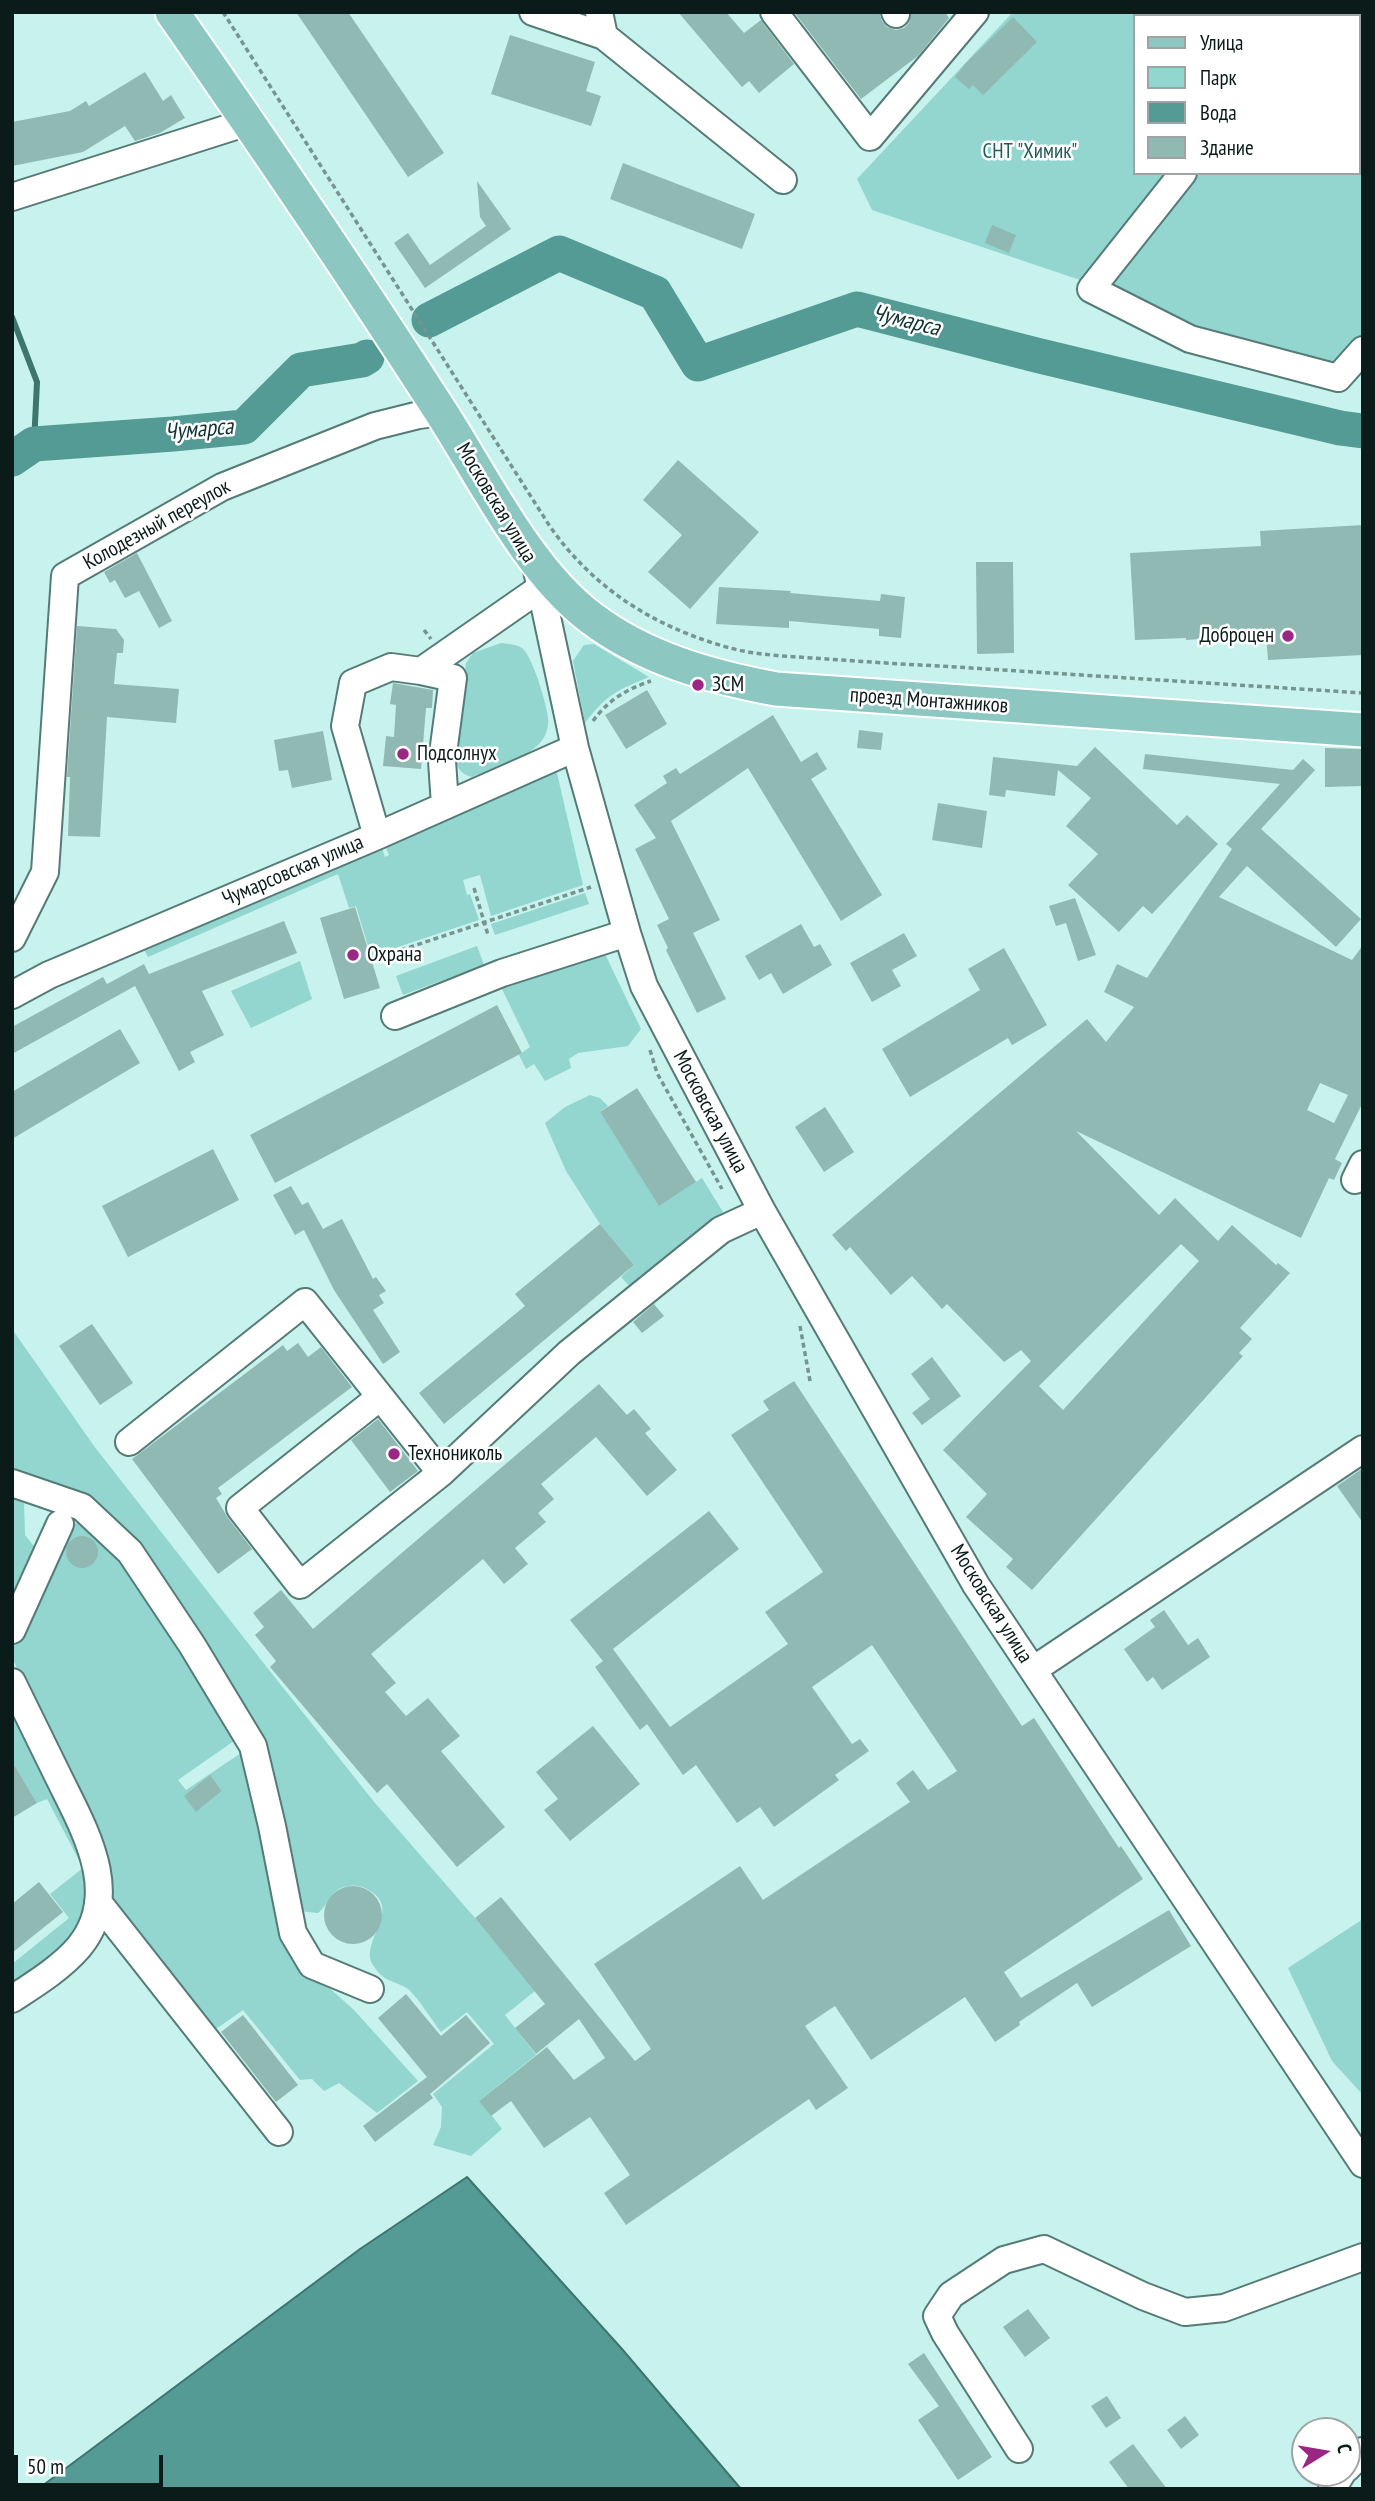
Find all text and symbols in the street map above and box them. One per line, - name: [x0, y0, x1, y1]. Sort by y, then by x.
- legend: [1134, 14, 1361, 175]
- text: Улица: [1200, 29, 1243, 56]
- text: Парк: [1200, 64, 1237, 91]
- text: Вода: [1200, 99, 1237, 126]
- text: Здание: [1200, 134, 1254, 161]
- park label: СНТ "Химик": [983, 139, 1077, 165]
- water label: Чумарса: [869, 299, 943, 343]
- water label: Чумарса: [164, 413, 234, 447]
- street label: Московская улица: [450, 439, 542, 567]
- street label: Колодезный переулок: [79, 474, 235, 576]
- place label: Доброцен: [1200, 623, 1274, 649]
- marker: Доброцен: [1280, 628, 1296, 644]
- place label: ЗСМ: [712, 672, 744, 698]
- marker: ЗСМ: [690, 677, 706, 693]
- street label: проезд Монтажников: [849, 683, 1009, 719]
- place label: Подсолнух: [417, 741, 497, 767]
- marker: Подсолнух: [395, 746, 411, 762]
- street label: Чумарсовская улица: [219, 830, 367, 912]
- place label: Охрана: [367, 942, 422, 968]
- marker: Охрана: [345, 947, 361, 963]
- street label: Московская улица: [667, 1046, 753, 1178]
- place label: Технониколь: [408, 1441, 502, 1467]
- marker: Технониколь: [386, 1446, 402, 1462]
- street label: Московская улица: [945, 1540, 1037, 1668]
- north arrow: [1291, 2417, 1361, 2487]
- scale bar: [18, 2442, 166, 2486]
- text: С: [1332, 2442, 1357, 2455]
- text: 50 m: [27, 2453, 64, 2480]

